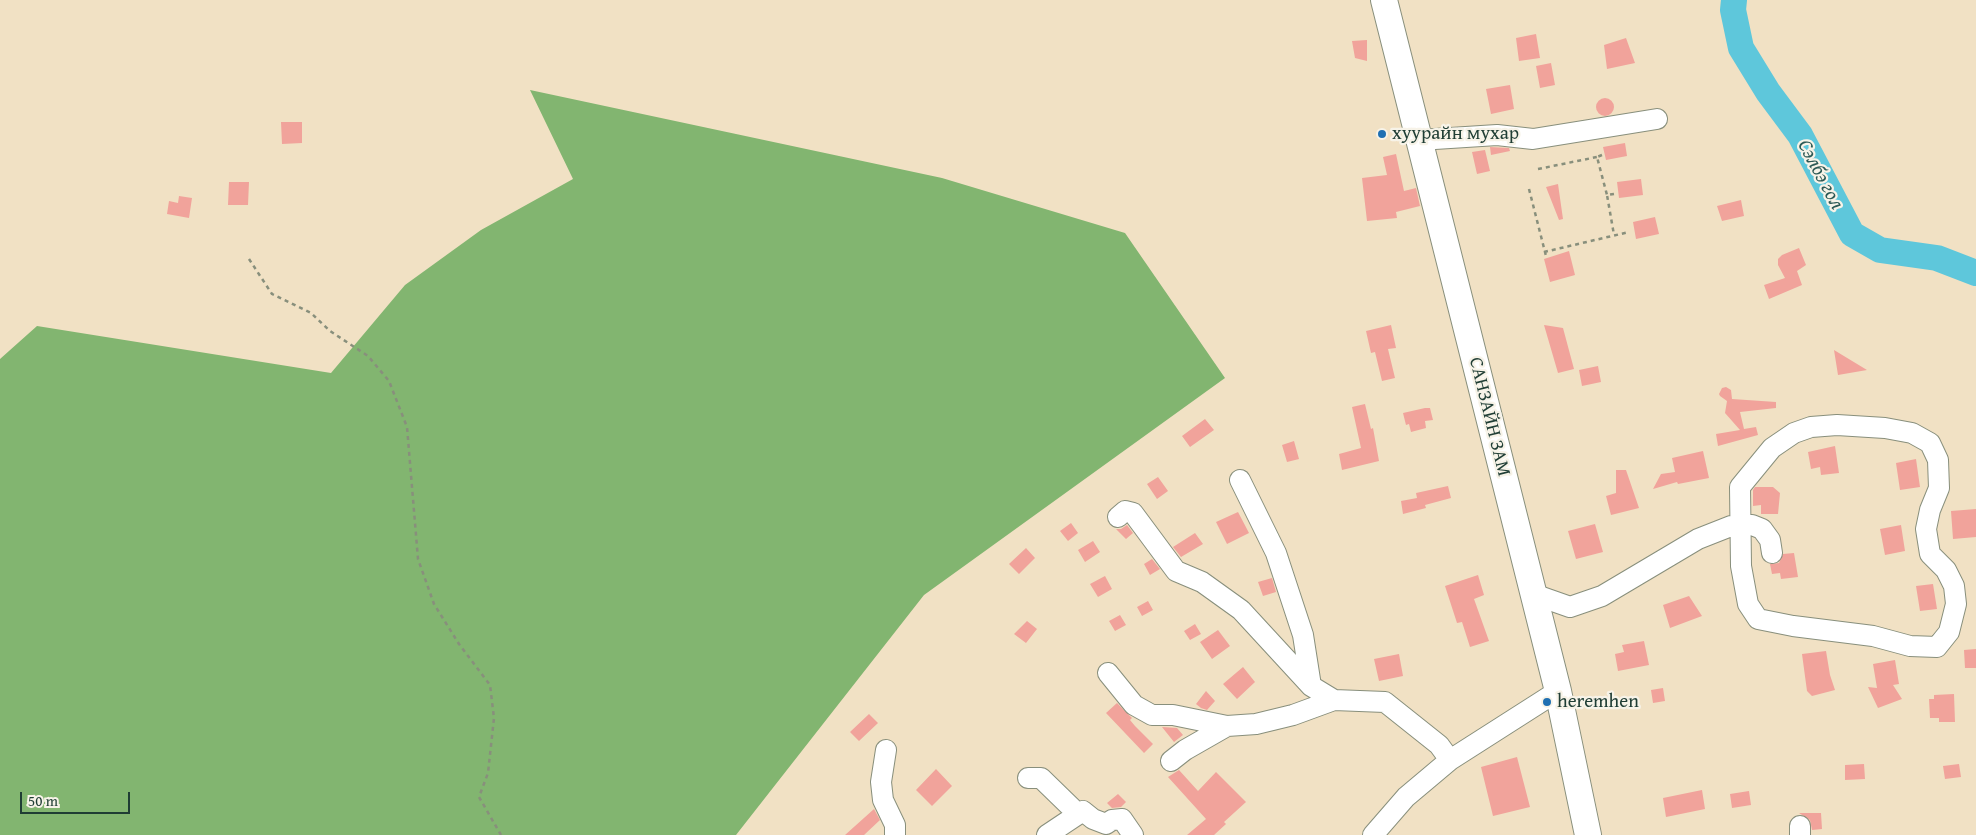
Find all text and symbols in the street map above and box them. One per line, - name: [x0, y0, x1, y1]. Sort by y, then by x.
- place label: хуурайн мухар: [1392, 123, 1519, 145]
- marker: хуурайн мухар: [1376, 128, 1388, 140]
- water label: Сэлбэ гол: [1792, 136, 1848, 214]
- street label: САНЗАЙН ЗАМ: [1463, 355, 1515, 479]
- place label: heremhen: [1557, 691, 1639, 713]
- marker: heremhen: [1541, 696, 1553, 708]
- scale bar: [22, 782, 132, 814]
- text: 50 m: [28, 790, 58, 811]

